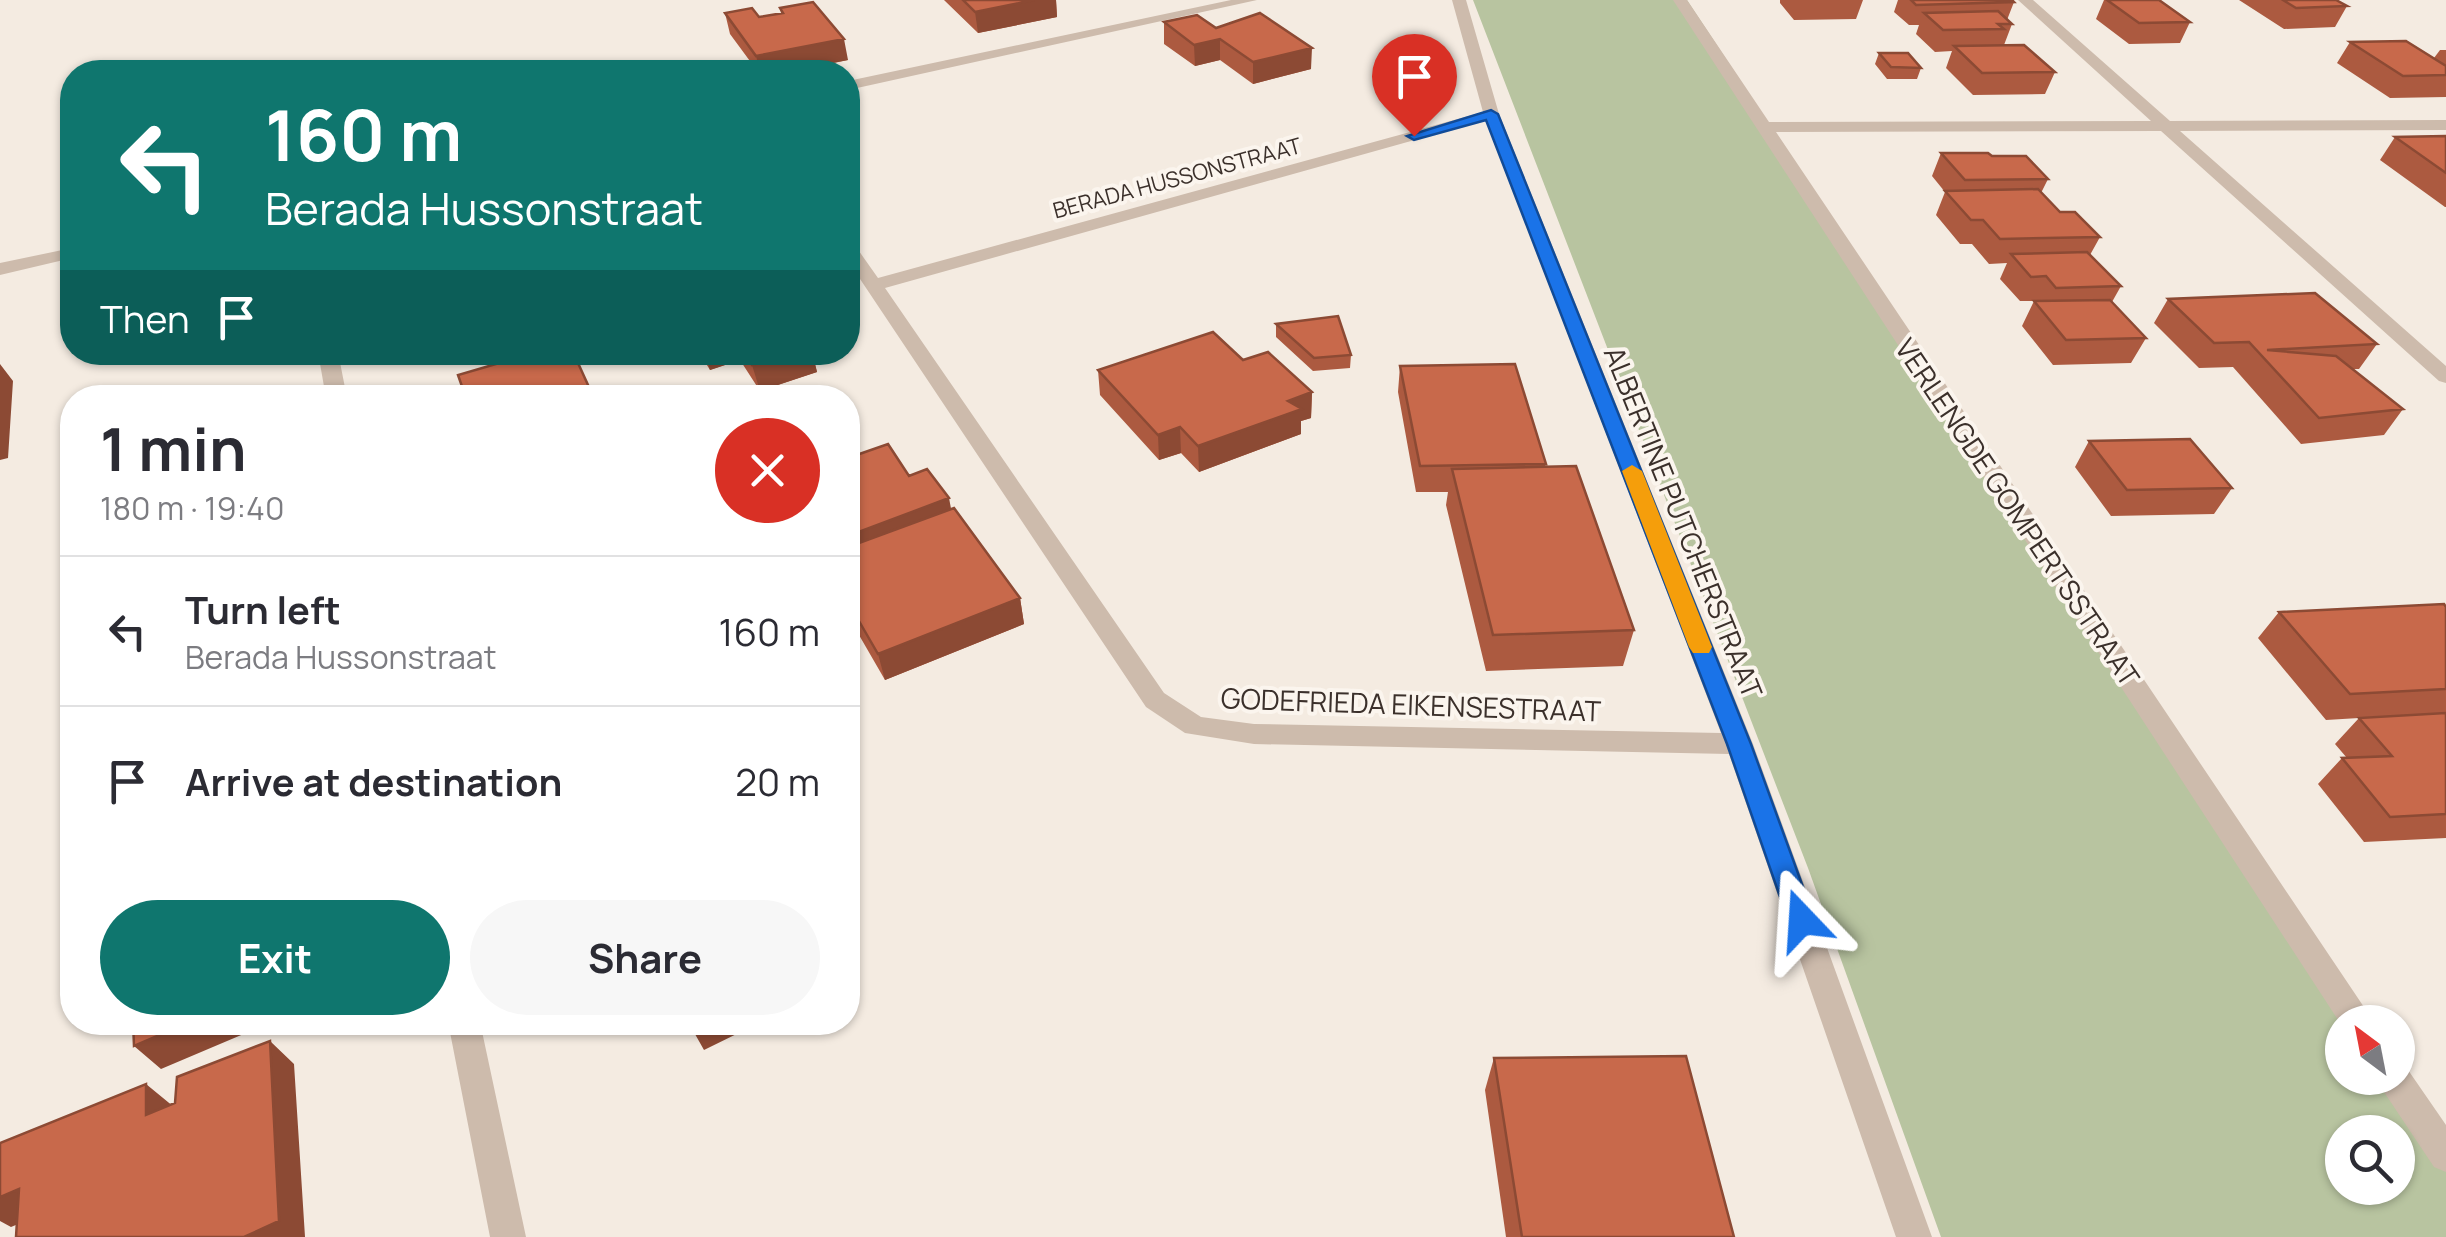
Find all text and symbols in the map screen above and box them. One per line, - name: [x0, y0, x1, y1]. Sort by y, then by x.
- pin: [1372, 34, 1457, 137]
- icon: arrive: [1387, 49, 1442, 104]
- text: 160 m: [265, 86, 462, 182]
- icon: left: [100, 100, 230, 230]
- street label: BERADA HUSSONSTRAAT: [1050, 130, 1304, 226]
- text: Berada Hussonstraat: [265, 177, 703, 239]
- icon: arrive: [209, 290, 264, 345]
- text: Then: [100, 292, 189, 344]
- street label: VERLENGDE GOMPERTSSTRAAT: [1887, 331, 2149, 693]
- street label: ALBERTINE PUTCHERSTRAAT: [1596, 341, 1772, 704]
- text: 1 min: [100, 407, 247, 489]
- button: close: [715, 418, 820, 523]
- text: 180 m · 19:40: [100, 486, 284, 530]
- text: Turn left: [185, 583, 341, 635]
- icon: left: [100, 604, 155, 659]
- text: 160 m: [719, 605, 820, 657]
- text: Berada Hussonstraat: [185, 635, 496, 679]
- street label: GODEFRIEDA EIKENSESTRAAT: [1220, 678, 1602, 730]
- icon: arrive: [100, 754, 155, 809]
- text: Arrive at destination: [185, 755, 562, 807]
- text: 20 m: [735, 755, 820, 807]
- position arrow: [1750, 868, 1854, 972]
- button: Exit: [100, 900, 450, 1015]
- button: Share: [470, 900, 820, 1015]
- north arrow: [2325, 1005, 2415, 1095]
- map controls: [2325, 1005, 2415, 1205]
- button: search: [2325, 1115, 2415, 1205]

